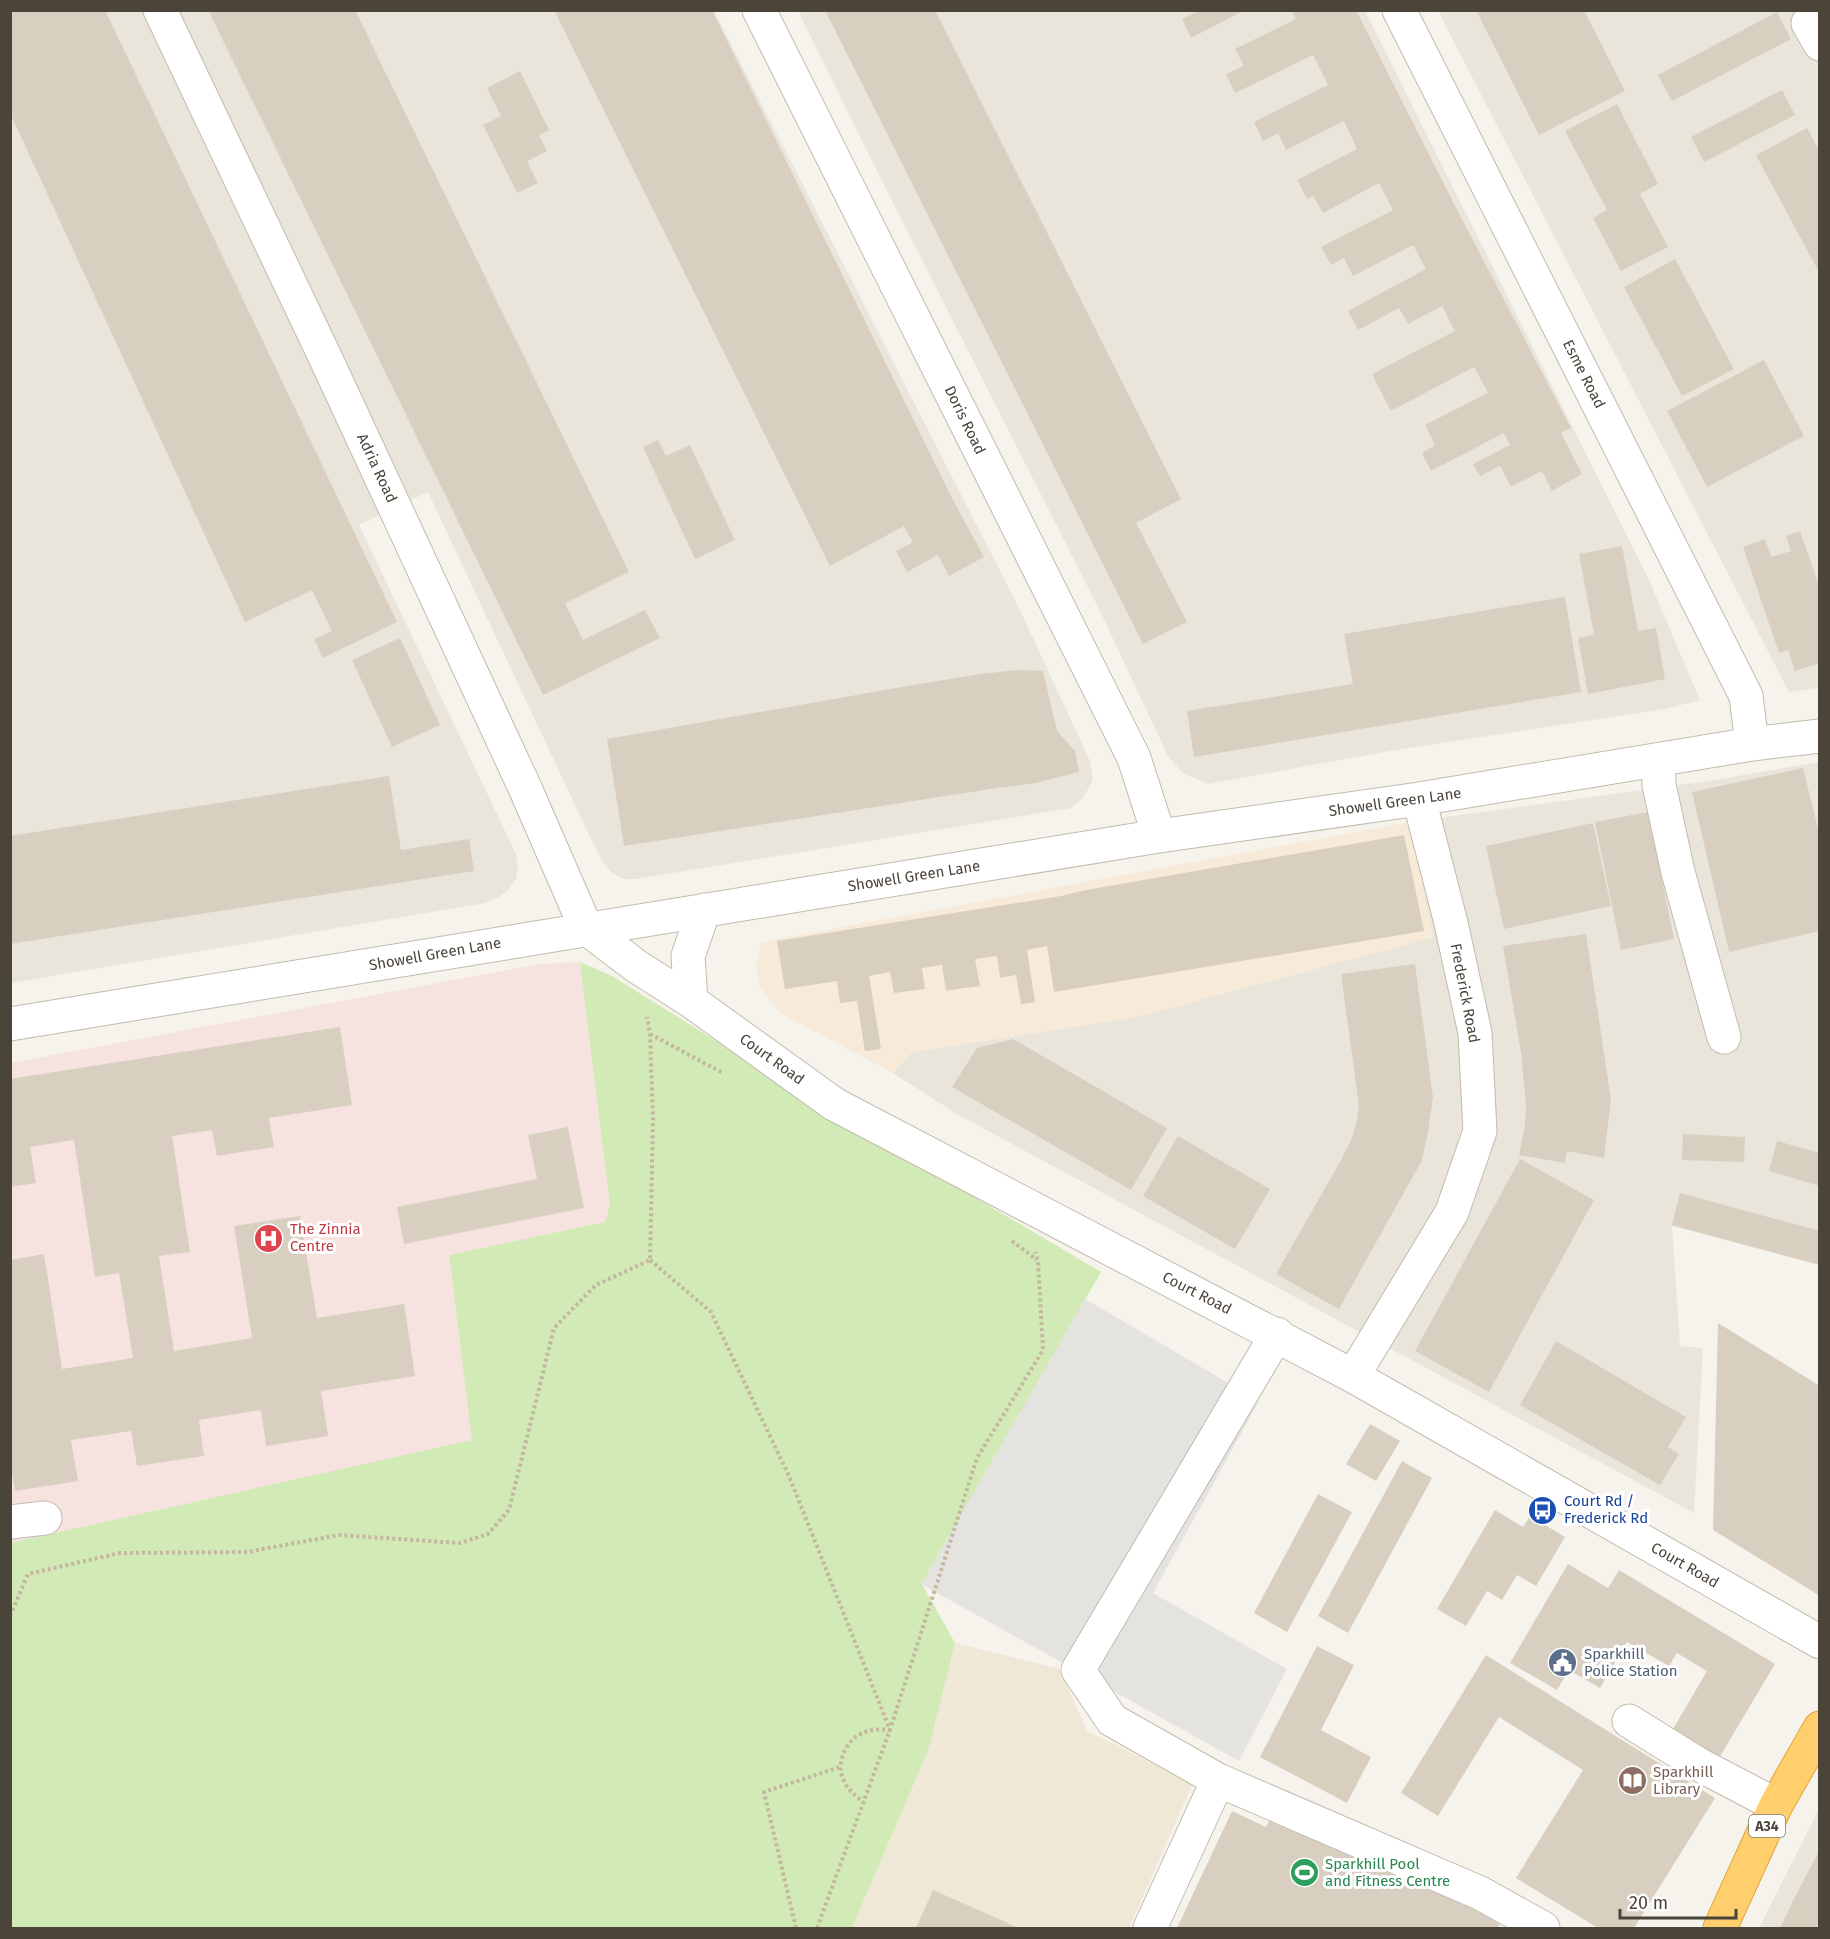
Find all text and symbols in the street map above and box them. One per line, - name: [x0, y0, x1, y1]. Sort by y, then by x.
- street label: Esme Road: [1559, 337, 1609, 411]
- street label: Doris Road: [941, 383, 989, 457]
- street label: Adria Road: [353, 431, 401, 505]
- street label: Showell Green Lane: [1328, 784, 1462, 820]
- street label: Showell Green Lane: [847, 857, 981, 895]
- street label: Showell Green Lane: [368, 934, 502, 974]
- street label: Frederick Road: [1447, 942, 1483, 1044]
- street label: Court Road: [736, 1030, 808, 1088]
- place label: The Zinnia Centre: [290, 1220, 361, 1255]
- hospital icon: The Zinnia Centre: [253, 1222, 285, 1254]
- street label: Court Road: [1159, 1268, 1235, 1318]
- place label: Court Rd / Frederick Rd: [1564, 1492, 1648, 1527]
- bus stop icon: Court Rd / Frederick Rd: [1527, 1494, 1559, 1526]
- street label: Court Road: [1648, 1538, 1722, 1592]
- place label: Sparkhill Police Station: [1584, 1645, 1678, 1680]
- public building icon: Sparkhill Police Station: [1547, 1647, 1579, 1679]
- place label: Sparkhill Library: [1653, 1763, 1714, 1798]
- library icon: Sparkhill Library: [1616, 1765, 1648, 1797]
- road number: A34: [1749, 1815, 1785, 1837]
- place label: Sparkhill Pool and Fitness Centre: [1325, 1855, 1450, 1890]
- sports icon: Sparkhill Pool and Fitness Centre: [1288, 1857, 1320, 1889]
- scale bar: [1620, 1882, 1736, 1920]
- text: 20 m: [1629, 1892, 1668, 1914]

